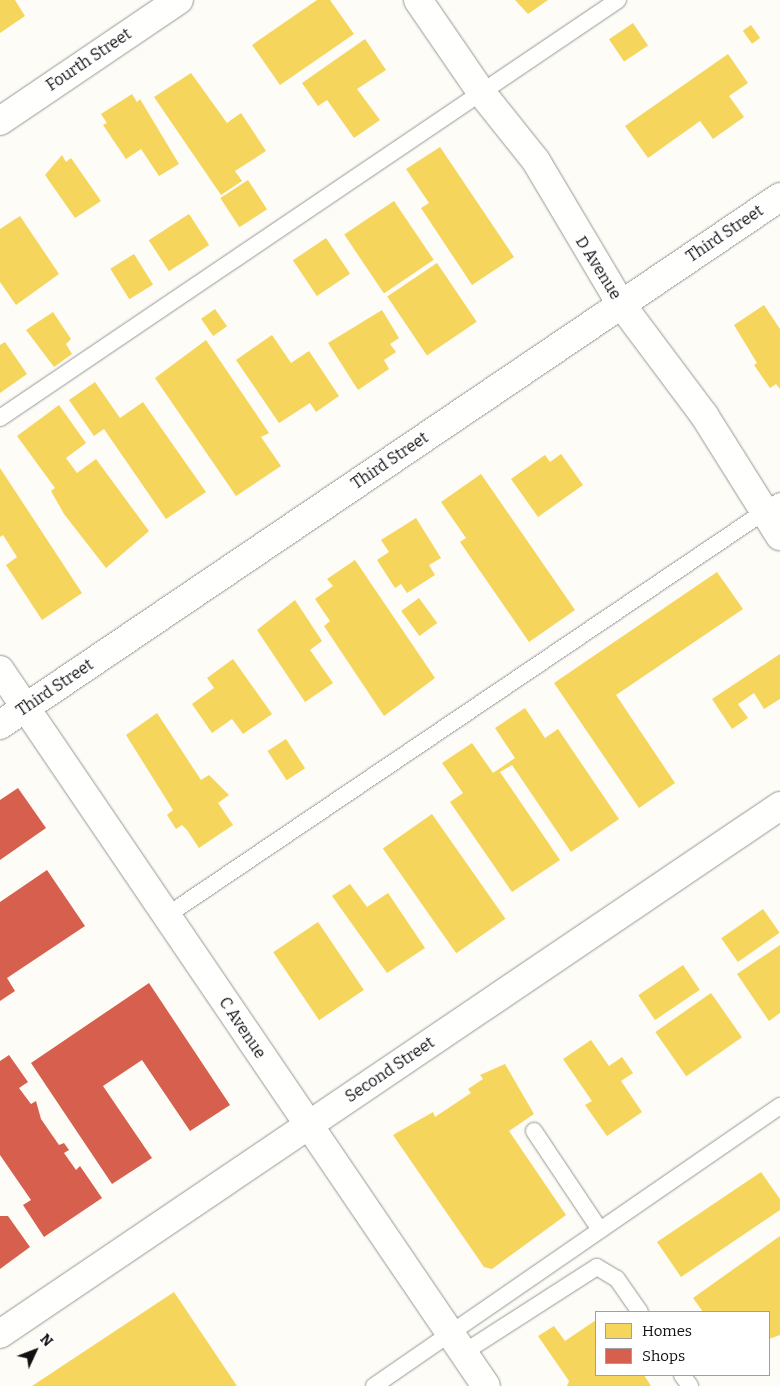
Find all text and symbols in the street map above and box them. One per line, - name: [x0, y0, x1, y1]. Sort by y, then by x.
- street label: Fourth Street: [43, 25, 135, 95]
- street label: Third Street: [683, 201, 767, 267]
- street label: D Avenue: [571, 233, 625, 303]
- street label: Third Street: [348, 428, 432, 494]
- street label: Third Street: [13, 655, 97, 721]
- street label: C Avenue: [215, 994, 269, 1062]
- street label: Second Street: [342, 1033, 438, 1107]
- legend: [595, 1311, 770, 1376]
- text: Homes: [642, 1322, 692, 1340]
- north arrow: [10, 1326, 60, 1376]
- text: N: [36, 1331, 56, 1350]
- text: Shops: [642, 1347, 685, 1365]

